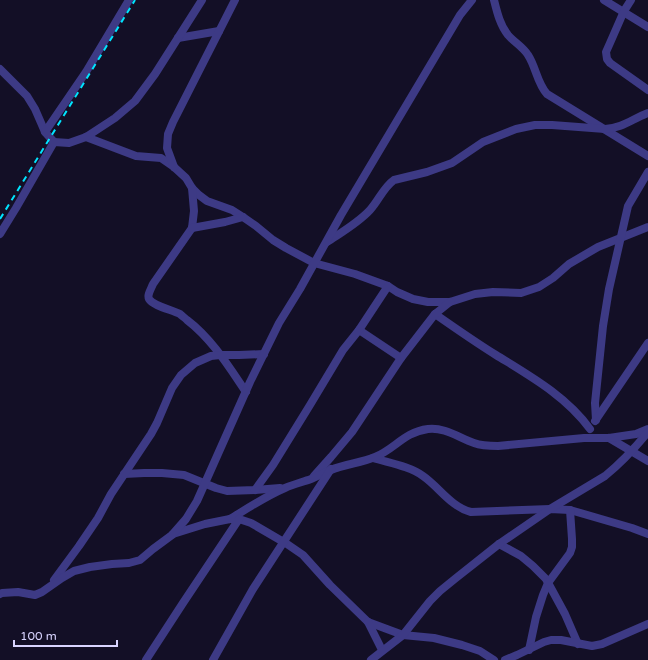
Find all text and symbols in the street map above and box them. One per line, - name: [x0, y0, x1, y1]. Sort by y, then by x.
- scale bar: [14, 622, 117, 648]
- text: 100 m: [20, 629, 57, 643]

